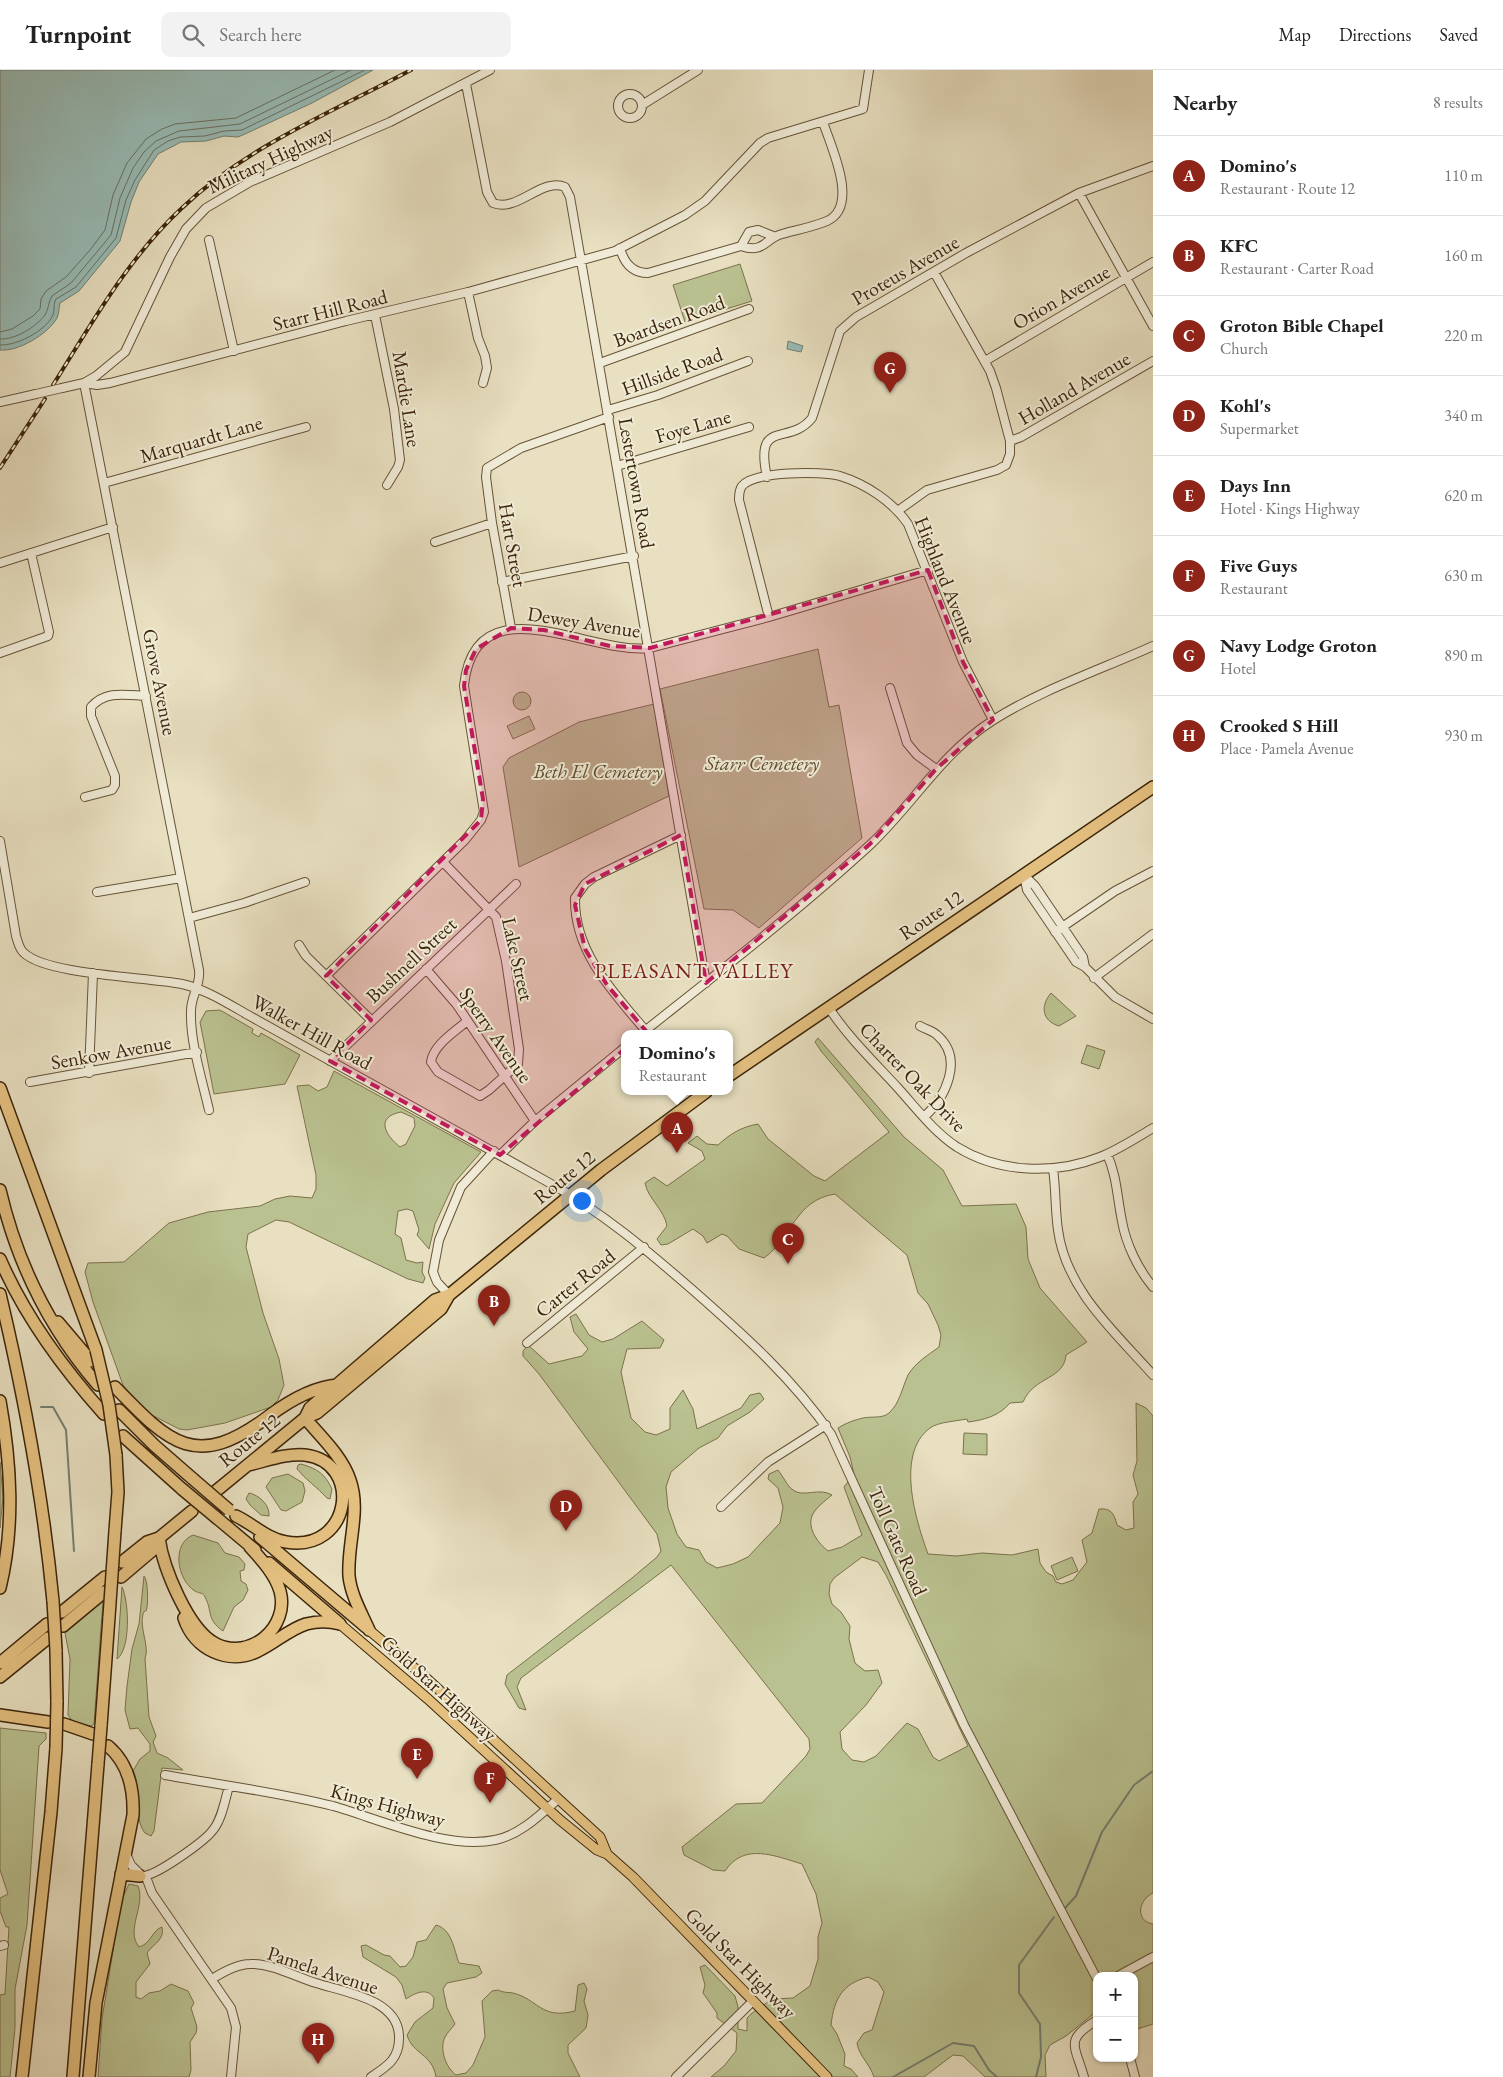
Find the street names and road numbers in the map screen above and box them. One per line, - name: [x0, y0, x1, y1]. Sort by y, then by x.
- street label: Military Highway: [203, 118, 337, 199]
- street label: Proteus Avenue: [846, 229, 964, 311]
- street label: Orion Avenue: [1007, 258, 1115, 335]
- street label: Starr Hill Road: [270, 283, 391, 337]
- street label: Boardsen Road: [610, 289, 729, 353]
- street label: Hillside Road: [618, 340, 727, 401]
- street label: Holland Avenue: [1013, 345, 1135, 431]
- street label: Mardie Lane: [387, 349, 427, 449]
- street label: Foye Lane: [652, 403, 734, 449]
- street label: Marquardt Lane: [137, 409, 265, 469]
- street label: Lestertown Road: [613, 415, 661, 551]
- street label: Hart Street: [493, 501, 533, 590]
- street label: Highland Avenue: [909, 513, 983, 648]
- street label: Dewey Avenue: [526, 600, 643, 644]
- street label: Grove Avenue: [137, 626, 183, 738]
- street label: Route 12: [894, 884, 968, 946]
- street label: Bushnell Street: [360, 911, 462, 1009]
- street label: Lake Street: [496, 915, 540, 1004]
- street label: Sperry Avenue: [454, 982, 539, 1088]
- street label: Walker Hill Road: [247, 988, 377, 1076]
- street label: Charter Oak Drive: [854, 1016, 972, 1138]
- street label: Senkow Avenue: [49, 1029, 173, 1075]
- street label: Route 12: [528, 1144, 600, 1210]
- street label: Carter Road: [530, 1242, 621, 1323]
- street label: Route 12: [213, 1407, 285, 1473]
- street label: Toll Gate Road: [862, 1482, 934, 1601]
- street label: Gold Star Highway: [376, 1629, 502, 1747]
- street label: Kings Highway: [328, 1777, 448, 1833]
- street label: Gold Star Highway: [680, 1902, 802, 2024]
- street label: Pamela Avenue: [264, 1940, 382, 2000]

